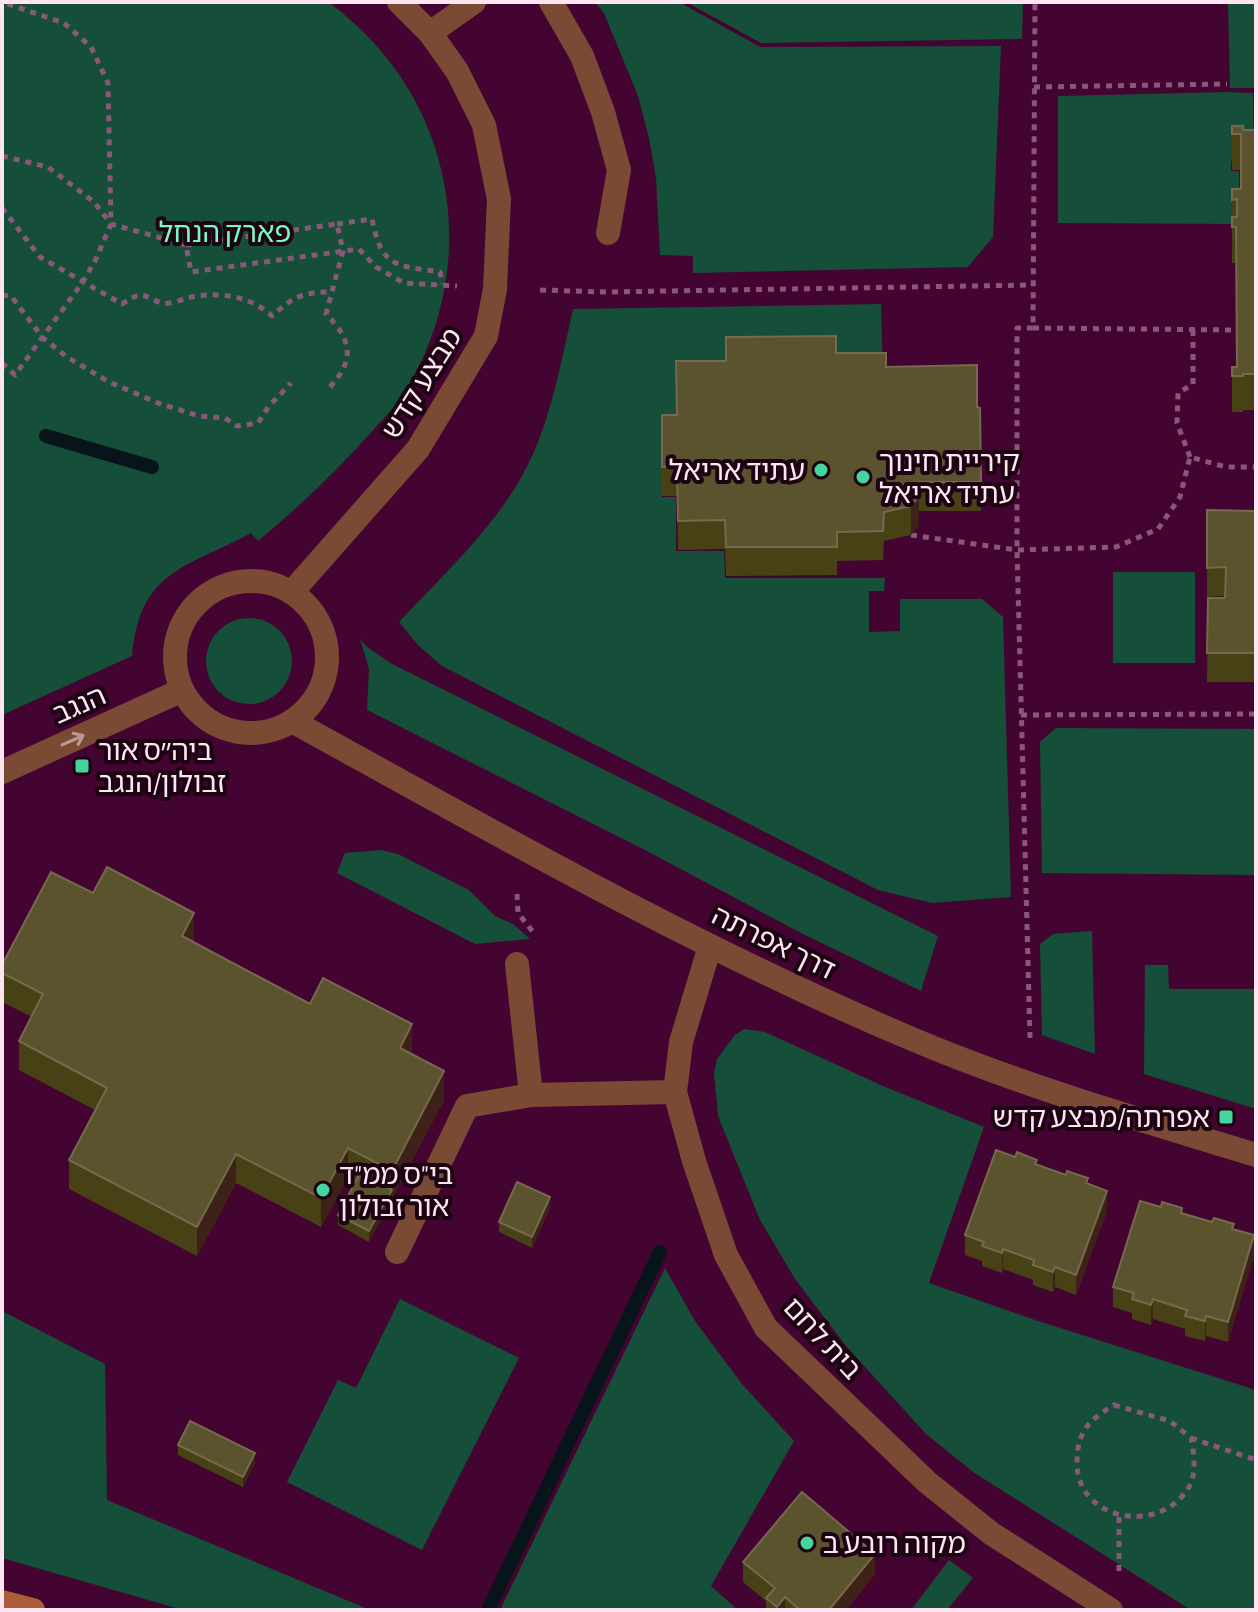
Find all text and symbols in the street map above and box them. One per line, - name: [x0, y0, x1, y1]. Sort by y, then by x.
- park label: פארק הנחל: [159, 220, 291, 248]
- street label: מבצע קדש: [378, 324, 468, 444]
- place label: קיריית חינוך עתיד אריאל: [879, 449, 1020, 509]
- place label: עתיד אריאל: [669, 458, 805, 486]
- marker: עתיד אריאל: [812, 461, 830, 479]
- marker: קיריית חינוך עתיד אריאל: [854, 468, 872, 486]
- street label: הנגב: [49, 682, 111, 730]
- one-way arrow: [61, 732, 85, 747]
- place label: ביה״ס אור זבולון/הנגב: [98, 738, 226, 798]
- marker: ביה״ס אור זבולון/הנגב: [73, 757, 91, 775]
- street label: דרך אפרתה: [707, 902, 839, 986]
- place label: אפרתה/מבצע קדש: [993, 1105, 1210, 1133]
- marker: אפרתה/מבצע קדש: [1217, 1108, 1235, 1126]
- place label: בי"ס ממ"ד אור זבולון: [339, 1162, 453, 1222]
- marker: בי"ס ממ"ד אור זבולון: [314, 1181, 332, 1199]
- street label: בית לחם: [777, 1293, 866, 1385]
- place label: מקוה רובע ב: [823, 1531, 966, 1559]
- marker: מקוה רובע ב: [798, 1534, 816, 1552]

